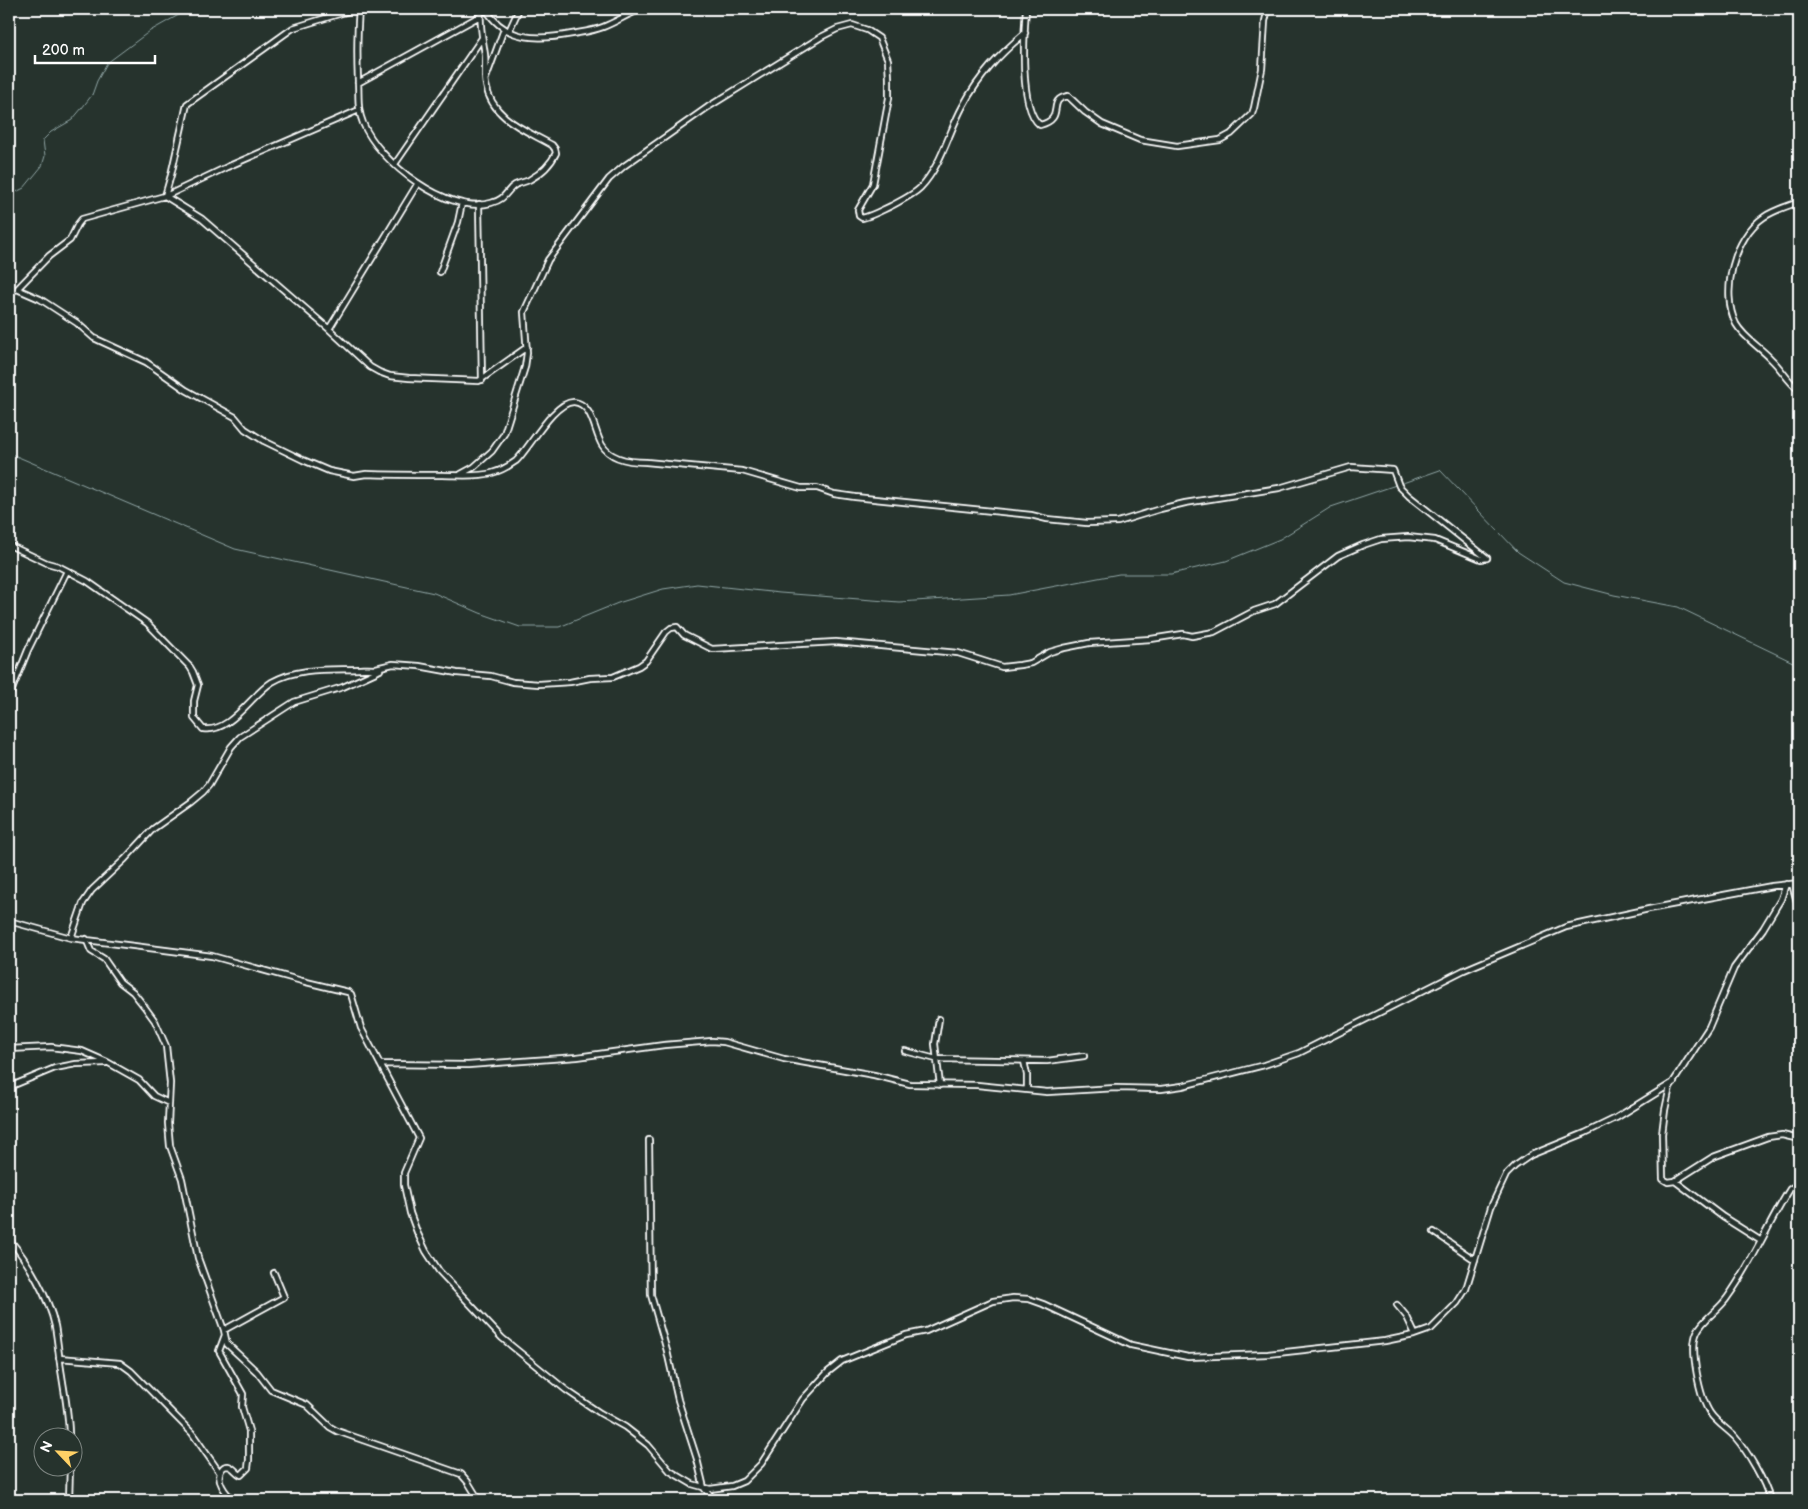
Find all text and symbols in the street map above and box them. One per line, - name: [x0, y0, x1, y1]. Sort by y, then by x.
- scale bar: [35, 32, 155, 64]
- text: 200 m: [42, 41, 85, 60]
- north arrow: [32, 1426, 82, 1476]
- text: N: [37, 1438, 57, 1455]

